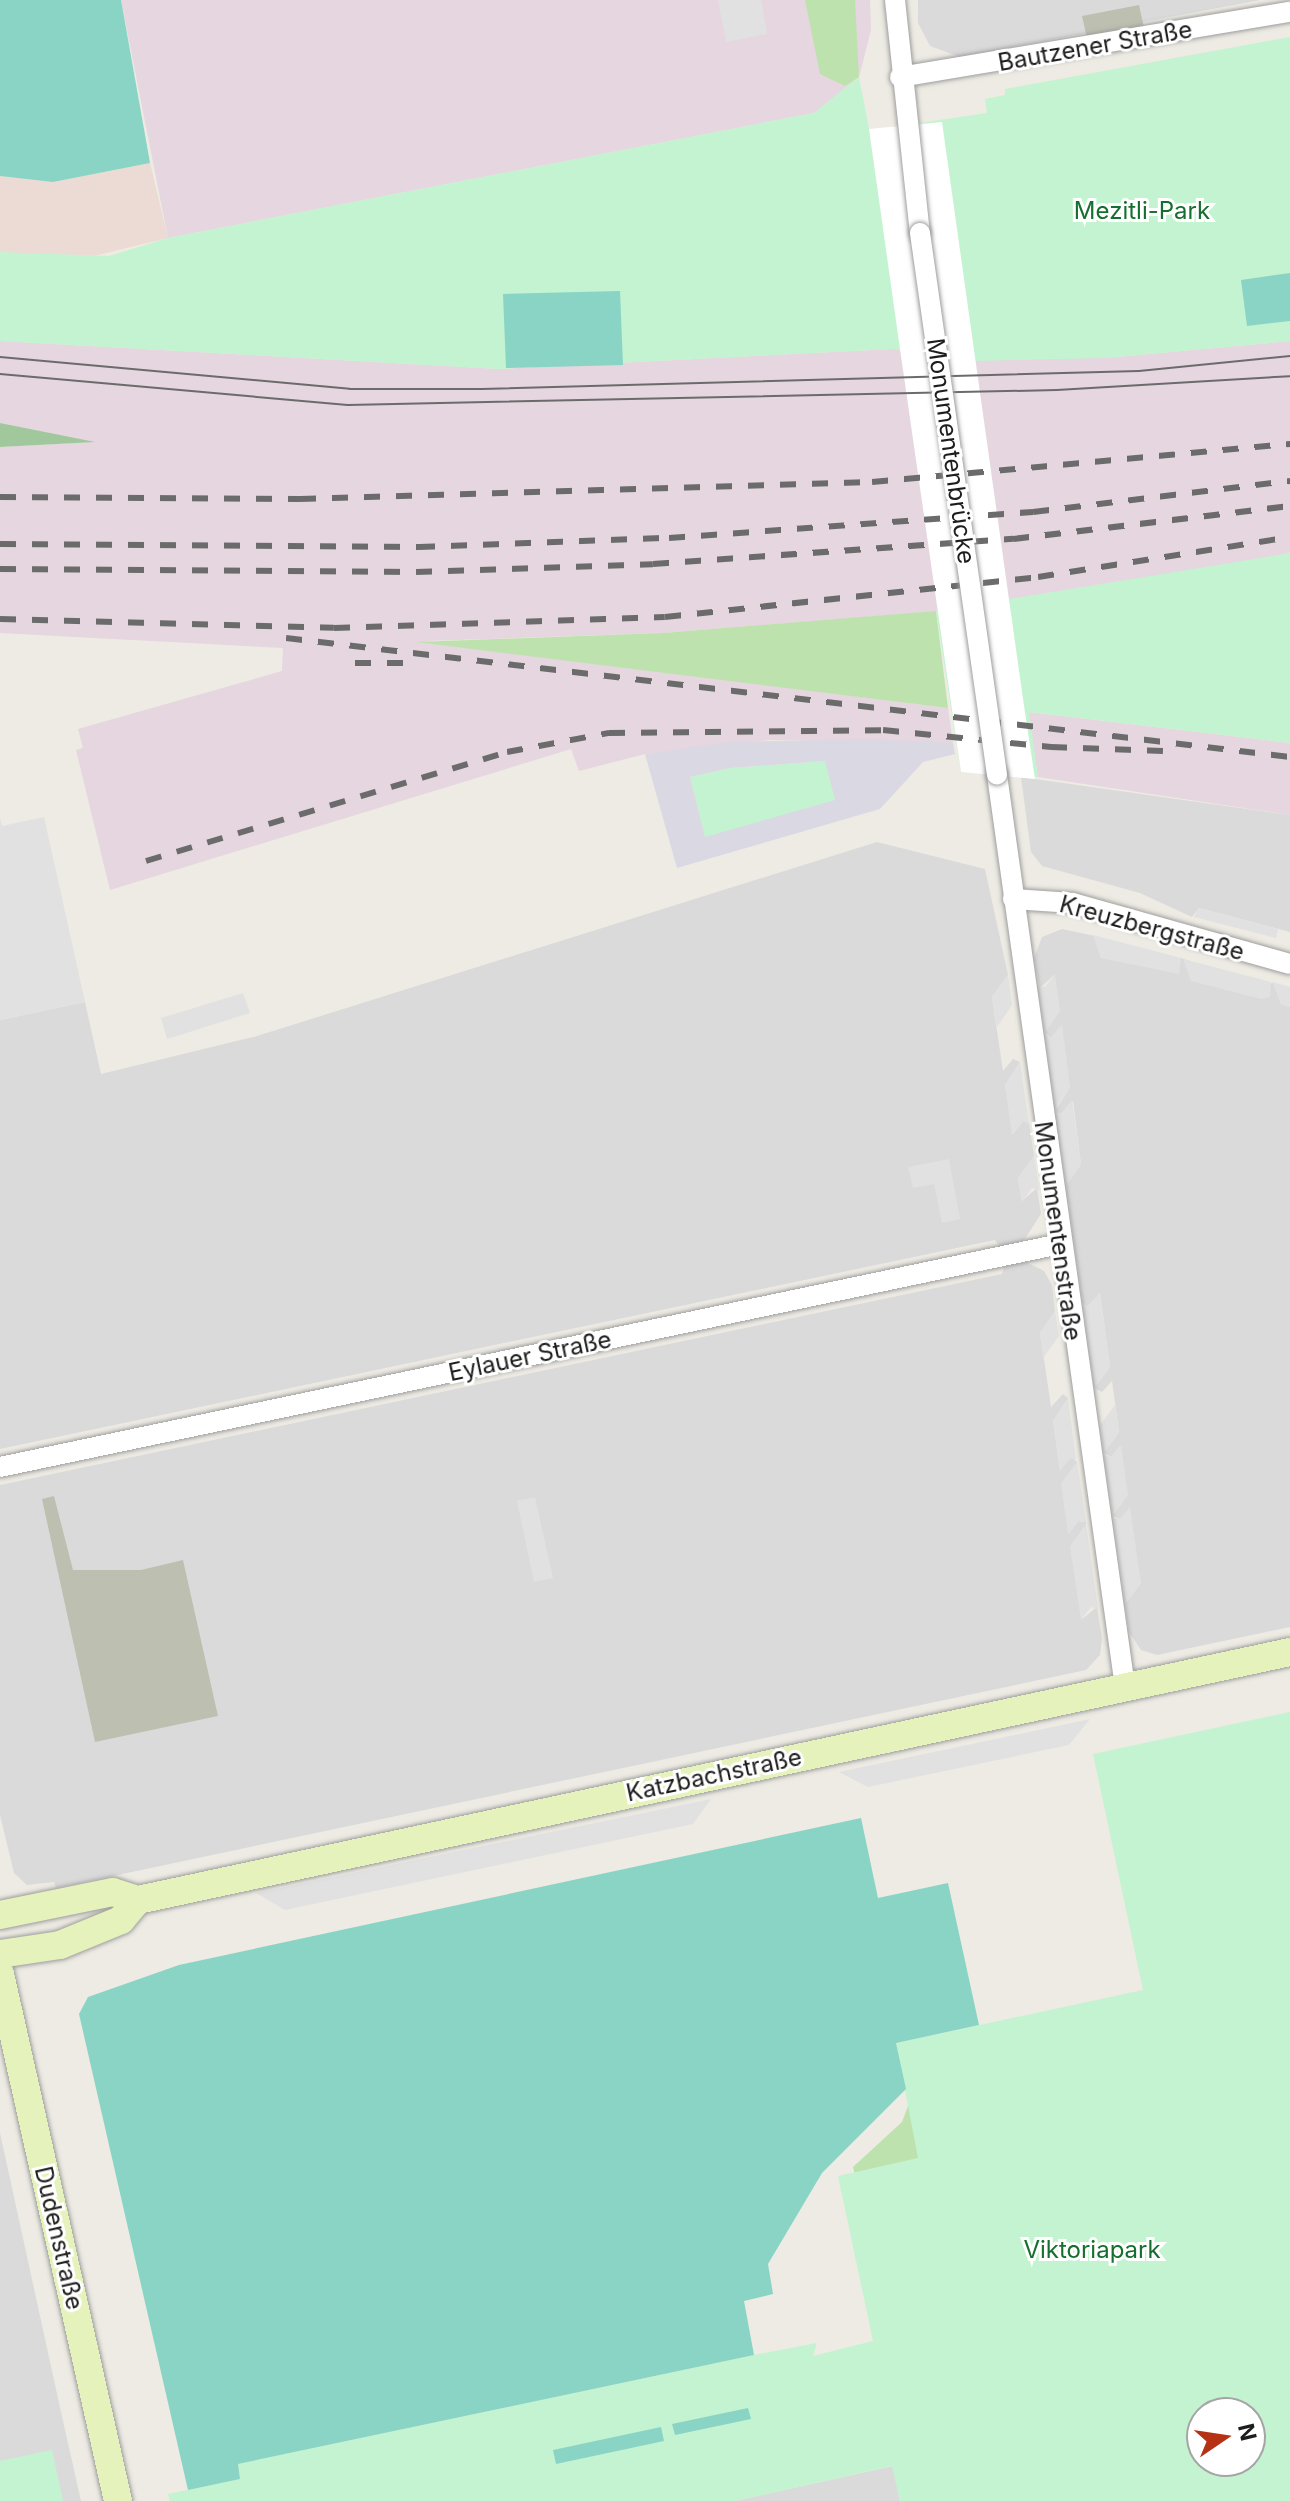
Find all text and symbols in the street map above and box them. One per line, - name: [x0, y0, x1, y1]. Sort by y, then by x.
- street label: Bautzener Straße: [996, 15, 1194, 77]
- park label: Mezitli-Park: [1074, 197, 1210, 225]
- street label: Monumentenbrücke: [921, 336, 981, 566]
- street label: Kreuzbergstraße: [1056, 889, 1248, 967]
- street label: Monumentenstraße: [1028, 1119, 1088, 1343]
- street label: Eylauer Straße: [446, 1325, 614, 1387]
- street label: Katzbachstraße: [624, 1742, 804, 1808]
- street label: Dudenstraße: [29, 2164, 89, 2312]
- park label: Viktoriapark: [1023, 2236, 1161, 2264]
- north arrow: [1186, 2397, 1266, 2477]
- text: N: [1233, 2421, 1262, 2443]

